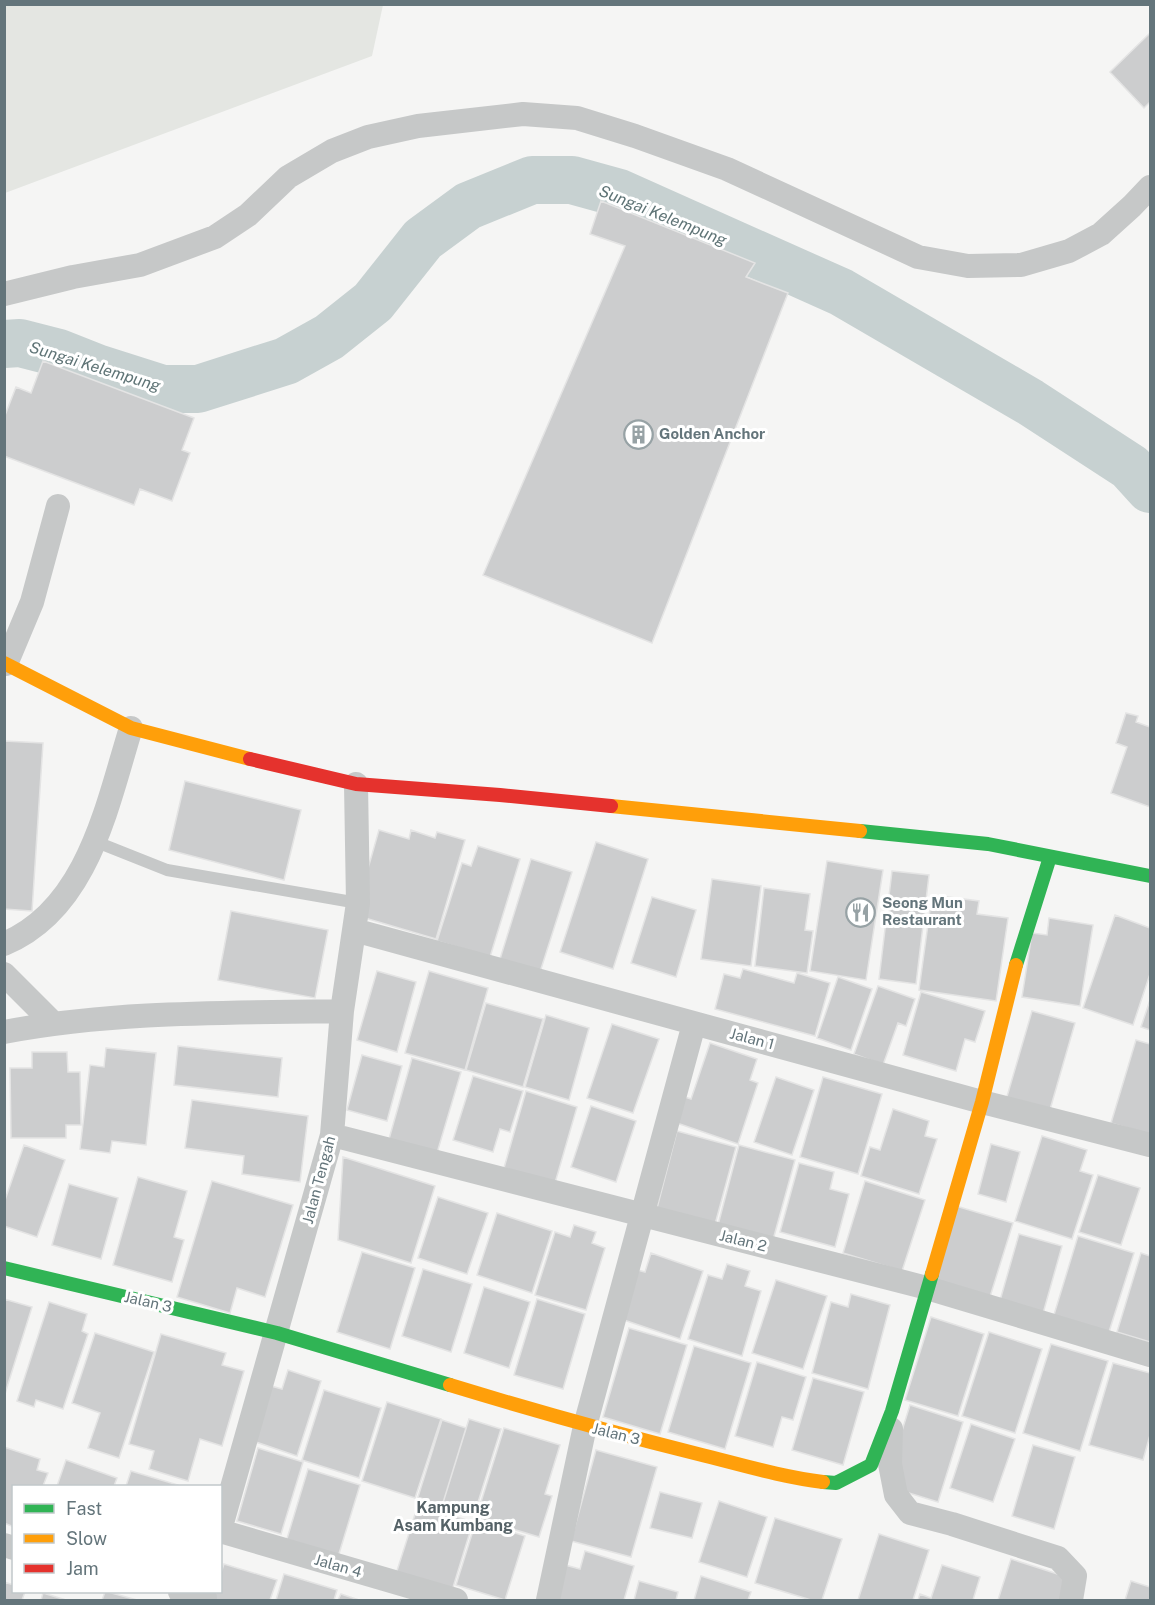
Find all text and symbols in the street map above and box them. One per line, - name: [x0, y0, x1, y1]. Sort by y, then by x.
- water label: Sungai Kelempung: [596, 181, 730, 250]
- water label: Sungai Kelempung: [27, 338, 163, 396]
- building icon: Golden Anchor: [622, 418, 654, 450]
- place label: Golden Anchor: [659, 425, 765, 442]
- place label: Seong Mun Restaurant: [882, 894, 963, 928]
- restaurant icon: Seong Mun Restaurant: [845, 896, 877, 928]
- street label: Jalan 1: [728, 1024, 776, 1053]
- street label: Jalan Tengah: [299, 1134, 338, 1226]
- street label: Jalan 2: [718, 1226, 769, 1255]
- street label: Jalan 3: [123, 1288, 174, 1315]
- street label: Jalan 3: [590, 1419, 642, 1448]
- legend: [12, 1485, 222, 1593]
- text: Fast: [66, 1498, 102, 1519]
- district label: Kampung Asam Kumbang: [393, 1498, 513, 1535]
- text: Slow: [66, 1528, 107, 1549]
- street label: Jalan 4: [312, 1551, 364, 1580]
- text: Jam: [66, 1558, 99, 1579]

